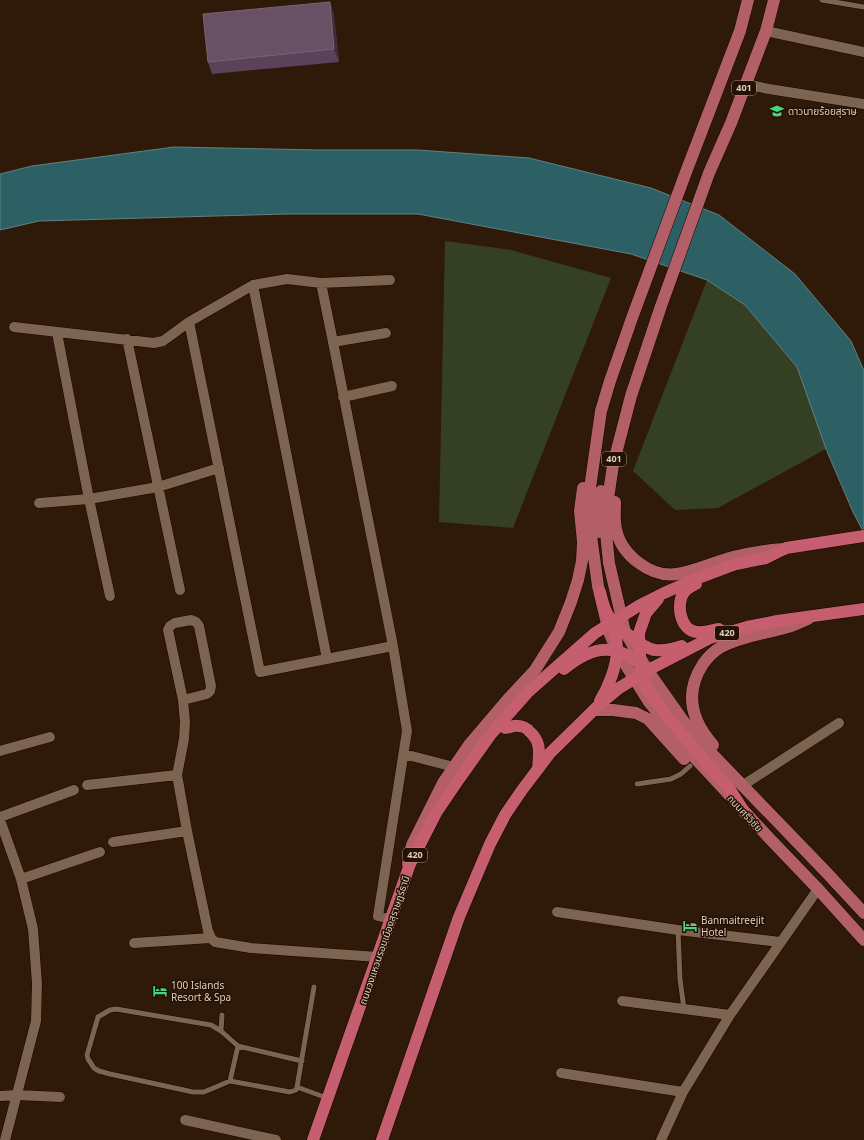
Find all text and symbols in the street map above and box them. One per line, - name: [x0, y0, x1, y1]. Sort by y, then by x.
- road number: 401: [732, 81, 756, 95]
- school or university icon: ดาวนายร้อยสุราษ: [769, 103, 785, 119]
- place label: ดาวนายร้อยสุราษ: [788, 104, 857, 118]
- road number: 401: [602, 452, 626, 466]
- road number: 420: [715, 626, 739, 640]
- street label: ถนนศรีวิชัย: [724, 791, 766, 835]
- road number: 420: [403, 848, 427, 862]
- street label: ถนนวงแหวนรอบเมืองสุราษฎร์ธานี: [355, 874, 413, 1006]
- place label: Banmaitreejit Hotel: [701, 913, 765, 939]
- hotel icon: Banmaitreejit Hotel: [682, 918, 698, 934]
- place label: 100 Islands Resort & Spa: [171, 978, 231, 1004]
- hotel icon: 100 Islands Resort & Spa: [152, 983, 168, 999]

